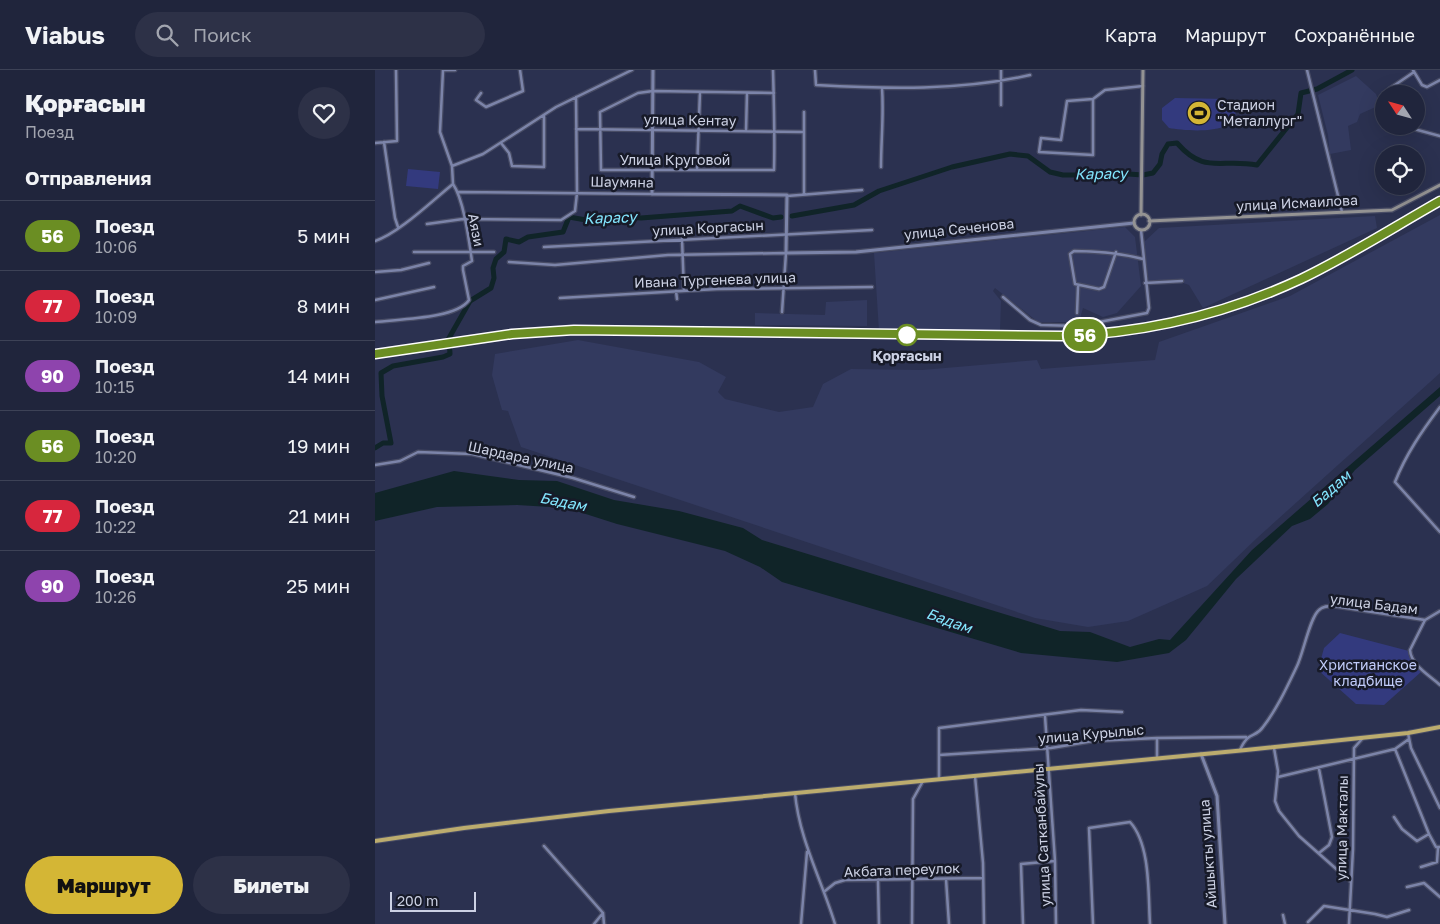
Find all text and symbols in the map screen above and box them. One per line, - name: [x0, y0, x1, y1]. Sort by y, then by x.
- search box: [135, 12, 485, 57]
- text: Viabus: [25, 20, 105, 49]
- icon: search: [153, 21, 181, 49]
- text: Поиск: [193, 23, 252, 46]
- text: Карта: [1105, 24, 1157, 46]
- text: Маршрут: [1185, 24, 1266, 46]
- text: Сохранённые: [1294, 24, 1415, 46]
- north arrow: [1375, 85, 1425, 135]
- map controls: [1375, 85, 1425, 195]
- button: heart: [298, 87, 350, 139]
- text: Қорғасын: [25, 88, 145, 117]
- place label: Стадион "Металлург": [1217, 96, 1302, 129]
- sports icon: Стадион "Металлург": [1186, 100, 1212, 126]
- street label: улица Кентау: [643, 110, 737, 129]
- text: Поезд: [25, 122, 74, 142]
- button: locate: [1375, 145, 1425, 195]
- street label: Улица Круговой: [620, 151, 730, 168]
- water label: Карасу: [1074, 163, 1130, 183]
- text: Отправления: [25, 166, 151, 189]
- street label: Шаумяна: [590, 172, 654, 191]
- street label: улица Исмаилова: [1236, 191, 1358, 214]
- water label: Карасу: [583, 207, 639, 228]
- street label: Аязи: [465, 212, 488, 248]
- text: Поезд: [95, 214, 154, 237]
- street label: улица Сеченова: [903, 214, 1015, 243]
- street label: улица Коргасын: [652, 216, 764, 239]
- text: 5 мин: [297, 224, 350, 247]
- text: 56: [41, 225, 64, 247]
- text: 10:06: [95, 237, 137, 257]
- street label: Ивана Тургенева улица: [634, 268, 796, 291]
- text: Поезд: [95, 284, 154, 307]
- text: 8 мин: [297, 294, 350, 317]
- text: 77: [43, 295, 62, 317]
- text: 10:09: [95, 307, 137, 327]
- line badge: 56: [1063, 319, 1107, 351]
- marker: Қорғасын: [896, 324, 918, 346]
- text: 56: [1074, 324, 1096, 346]
- place label: Қорғасын: [872, 347, 942, 364]
- text: Поезд: [95, 354, 154, 377]
- text: 14 мин: [288, 364, 350, 387]
- text: 90: [41, 365, 64, 387]
- text: 10:15: [95, 377, 135, 397]
- text: Поезд: [95, 424, 154, 447]
- text: 19 мин: [288, 434, 350, 457]
- text: 56: [41, 435, 64, 457]
- street label: Шардара улица: [467, 437, 575, 476]
- text: 10:20: [95, 447, 137, 467]
- water label: Бадам: [1307, 465, 1355, 510]
- water label: Бадам: [538, 488, 589, 515]
- text: Поезд: [95, 494, 154, 517]
- text: 21 мин: [288, 504, 350, 527]
- text: 77: [43, 505, 62, 527]
- text: 10:22: [95, 517, 136, 537]
- text: Поезд: [95, 564, 154, 587]
- text: 25 мин: [286, 574, 350, 597]
- text: 90: [41, 575, 64, 597]
- text: 10:26: [95, 587, 136, 607]
- street label: улица Бадам: [1329, 590, 1419, 617]
- water label: Бадам: [924, 604, 976, 637]
- park label: Христианское кладбище: [1319, 656, 1417, 689]
- street label: улица Курылыс: [1037, 720, 1145, 747]
- street label: улица Сатканбайулы: [1029, 763, 1054, 907]
- street label: улица Макталы: [1332, 775, 1351, 881]
- street label: Айшыкты улица: [1195, 799, 1220, 909]
- button: Маршрут: [25, 856, 183, 914]
- button: Билеты: [193, 856, 350, 914]
- street label: Акбата переулок: [843, 859, 961, 880]
- scale bar: [390, 889, 476, 912]
- text: 200 m: [397, 892, 438, 909]

